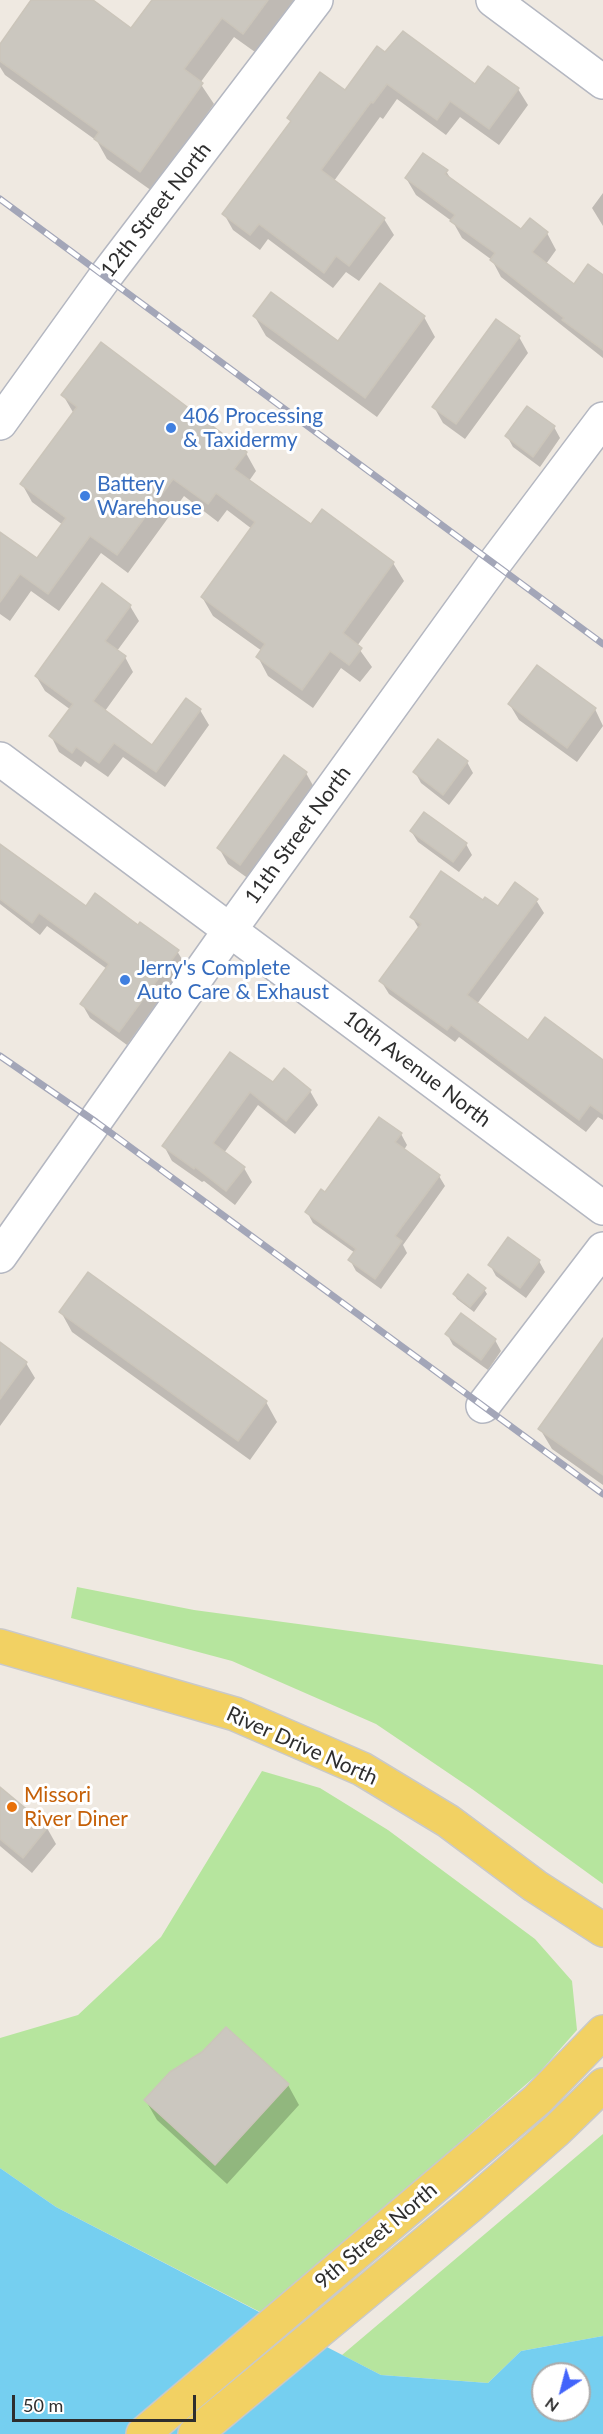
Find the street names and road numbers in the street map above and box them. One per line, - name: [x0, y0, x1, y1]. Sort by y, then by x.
- street label: 12th Street North: [96, 138, 216, 282]
- street label: 11th Street North: [240, 761, 356, 909]
- street label: 10th Avenue North: [338, 1005, 496, 1133]
- street label: River Drive North: [223, 1701, 381, 1791]
- street label: 9th Street North: [310, 2178, 442, 2294]

